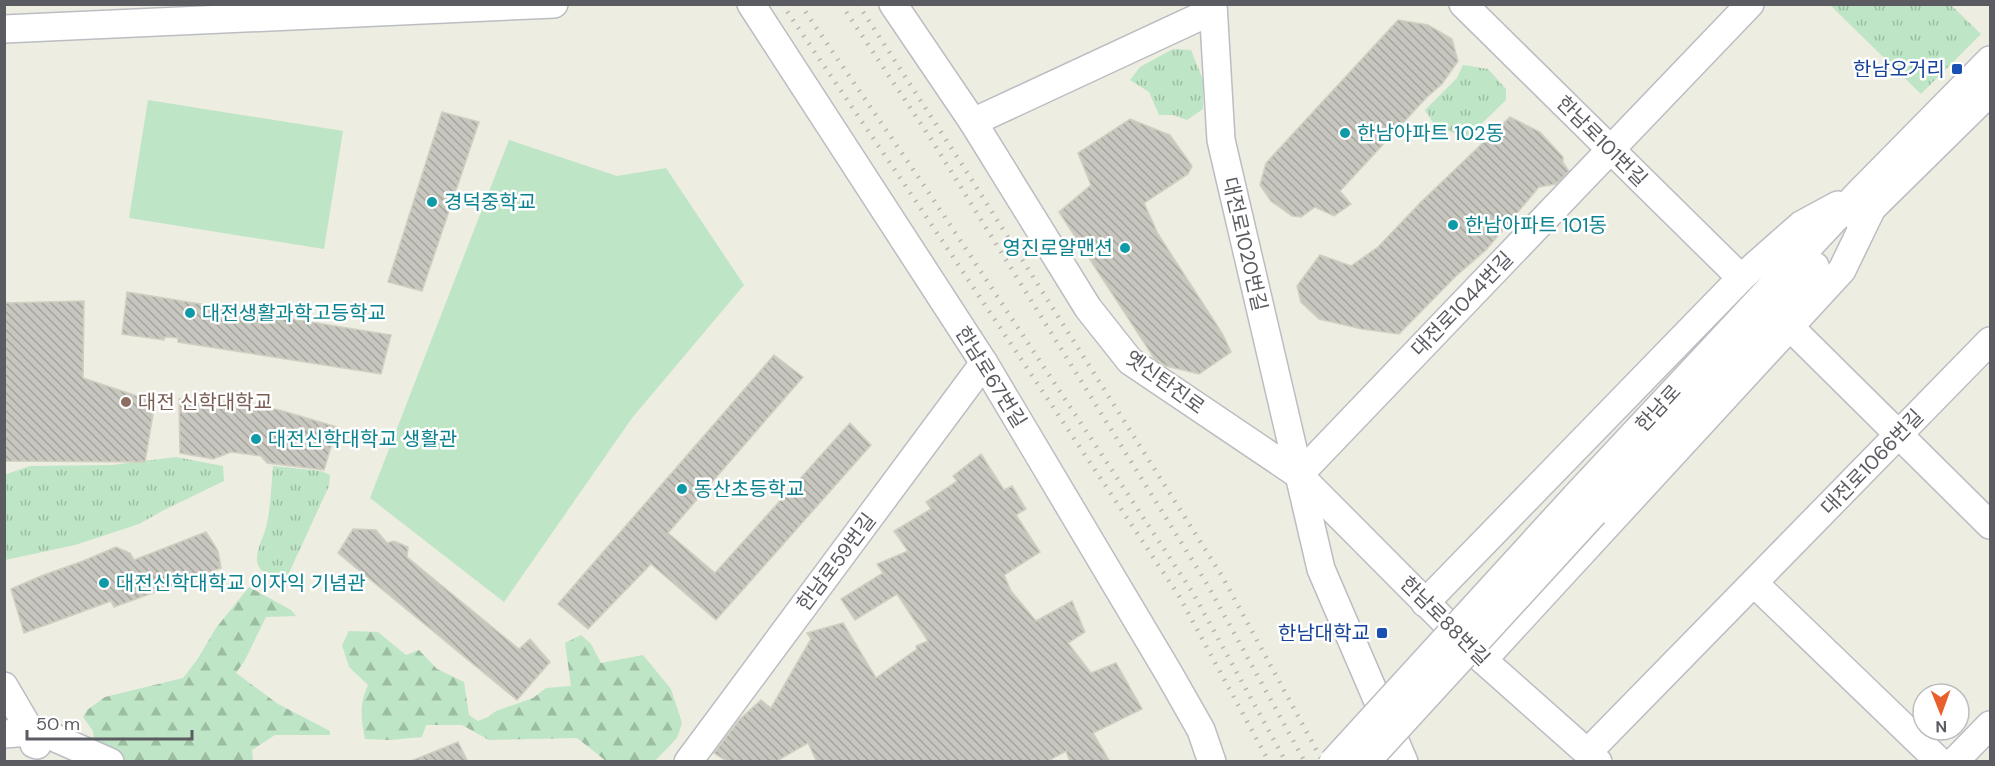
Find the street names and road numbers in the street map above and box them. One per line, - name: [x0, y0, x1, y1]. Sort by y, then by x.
- street label: 한남로101번길: [1551, 90, 1653, 192]
- street label: 대전로1020번길: [1217, 174, 1273, 314]
- street label: 대전로1044번길: [1405, 246, 1519, 362]
- street label: 한남로67번길: [950, 321, 1032, 433]
- street label: 옛신탄진로: [1120, 344, 1210, 420]
- street label: 한남로: [1630, 379, 1686, 437]
- street label: 대전로1066번길: [1815, 404, 1929, 520]
- street label: 한남로59번길: [791, 508, 881, 616]
- street label: 한남로88번길: [1395, 571, 1495, 671]

